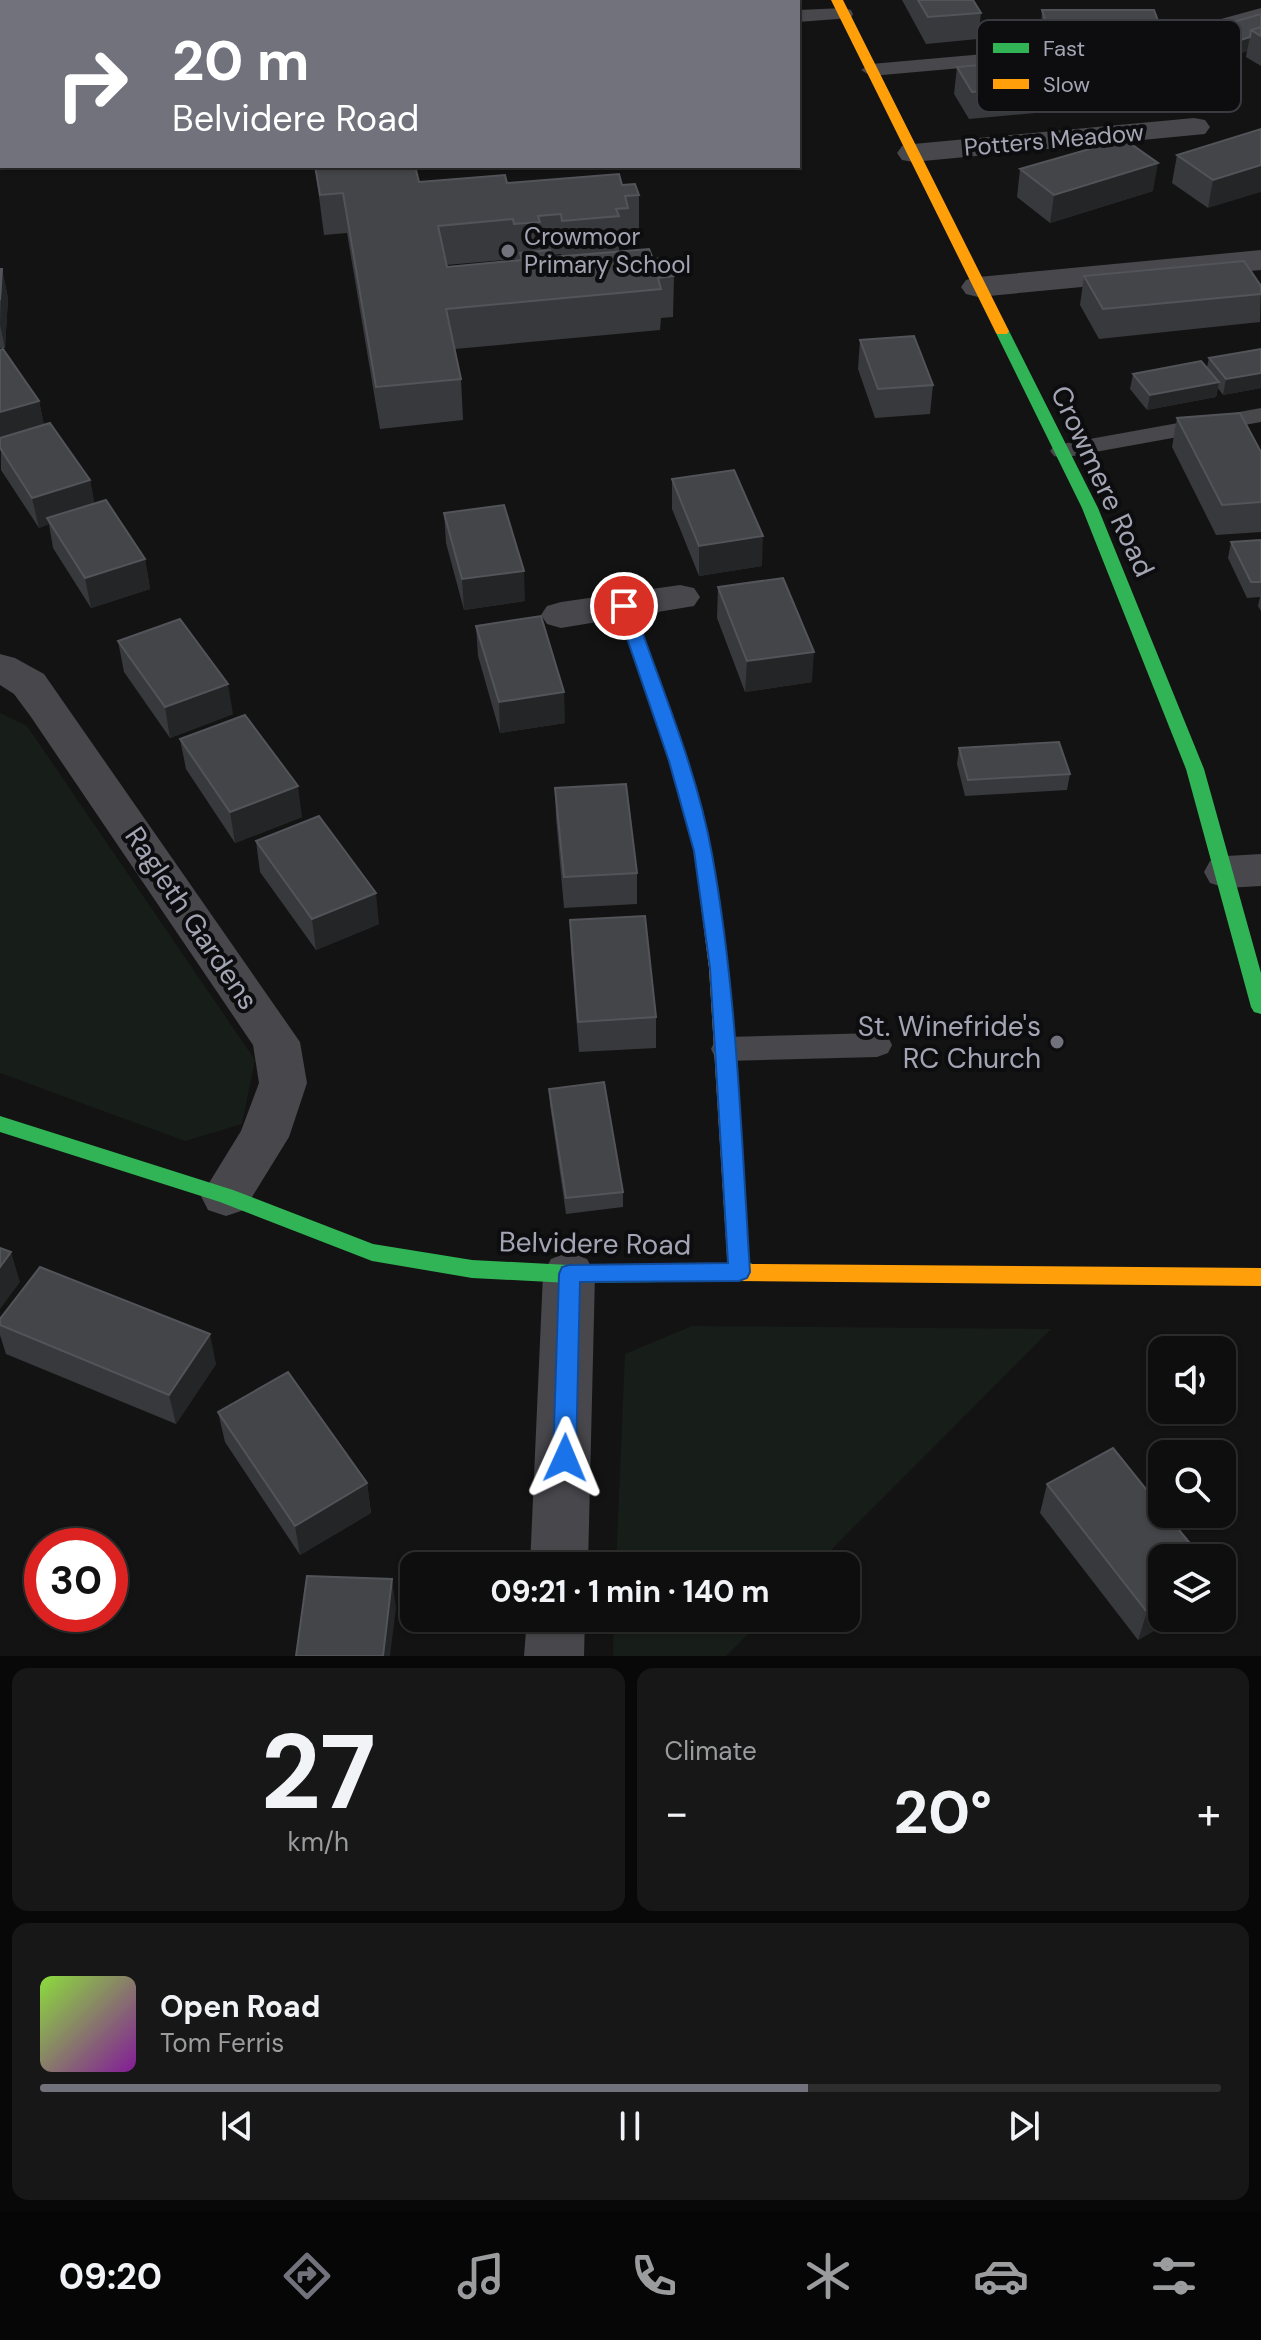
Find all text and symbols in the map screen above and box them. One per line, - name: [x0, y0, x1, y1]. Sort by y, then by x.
- legend: [977, 20, 1241, 112]
- text: 20 m: [172, 24, 309, 97]
- icon: right: [40, 32, 144, 136]
- text: Fast: [1043, 34, 1085, 63]
- text: Slow: [1043, 70, 1090, 99]
- text: Belvidere Road: [172, 95, 419, 142]
- street label: Potters Meadow: [963, 116, 1145, 163]
- place label: Crowmoor Primary School: [524, 221, 691, 280]
- marker: Crowmoor Primary School: [499, 242, 517, 260]
- street label: Crowmere Road: [1042, 380, 1163, 583]
- pin: [590, 572, 658, 640]
- icon: arrive: [602, 584, 646, 628]
- street label: Ragleth Gardens: [117, 820, 267, 1017]
- place label: St. Winefride's RC Church: [858, 1008, 1041, 1077]
- marker: St. Winefride's RC Church: [1048, 1033, 1066, 1051]
- street label: Belvidere Road: [499, 1223, 691, 1264]
- map controls: [1148, 1336, 1236, 1632]
- button: sound: [1148, 1336, 1236, 1424]
- position arrow: [523, 1416, 607, 1500]
- button: search: [1148, 1440, 1236, 1528]
- speed limit sign: 30: [24, 1528, 128, 1632]
- button: layers: [1148, 1544, 1236, 1632]
- text: 09:21 · 1 min · 140 m: [490, 1572, 770, 1611]
- text: 27: [261, 1705, 376, 1840]
- text: Climate: [665, 1734, 757, 1768]
- text: 20°: [894, 1773, 992, 1852]
- text: −: [665, 1784, 689, 1842]
- text: +: [1197, 1784, 1221, 1842]
- text: km/h: [288, 1825, 349, 1859]
- text: Open Road: [160, 1987, 320, 2026]
- text: Tom Ferris: [160, 2026, 284, 2060]
- icon: previous: [215, 2104, 259, 2148]
- icon: pause: [608, 2104, 652, 2148]
- icon: next: [1002, 2104, 1046, 2148]
- icon: directions: [279, 2248, 335, 2304]
- icon: music: [453, 2248, 509, 2304]
- icon: phone: [626, 2248, 682, 2304]
- icon: climate: [800, 2248, 856, 2304]
- icon: car: [973, 2248, 1029, 2304]
- icon: filters: [1146, 2248, 1202, 2304]
- text: 09:20: [59, 2253, 162, 2300]

